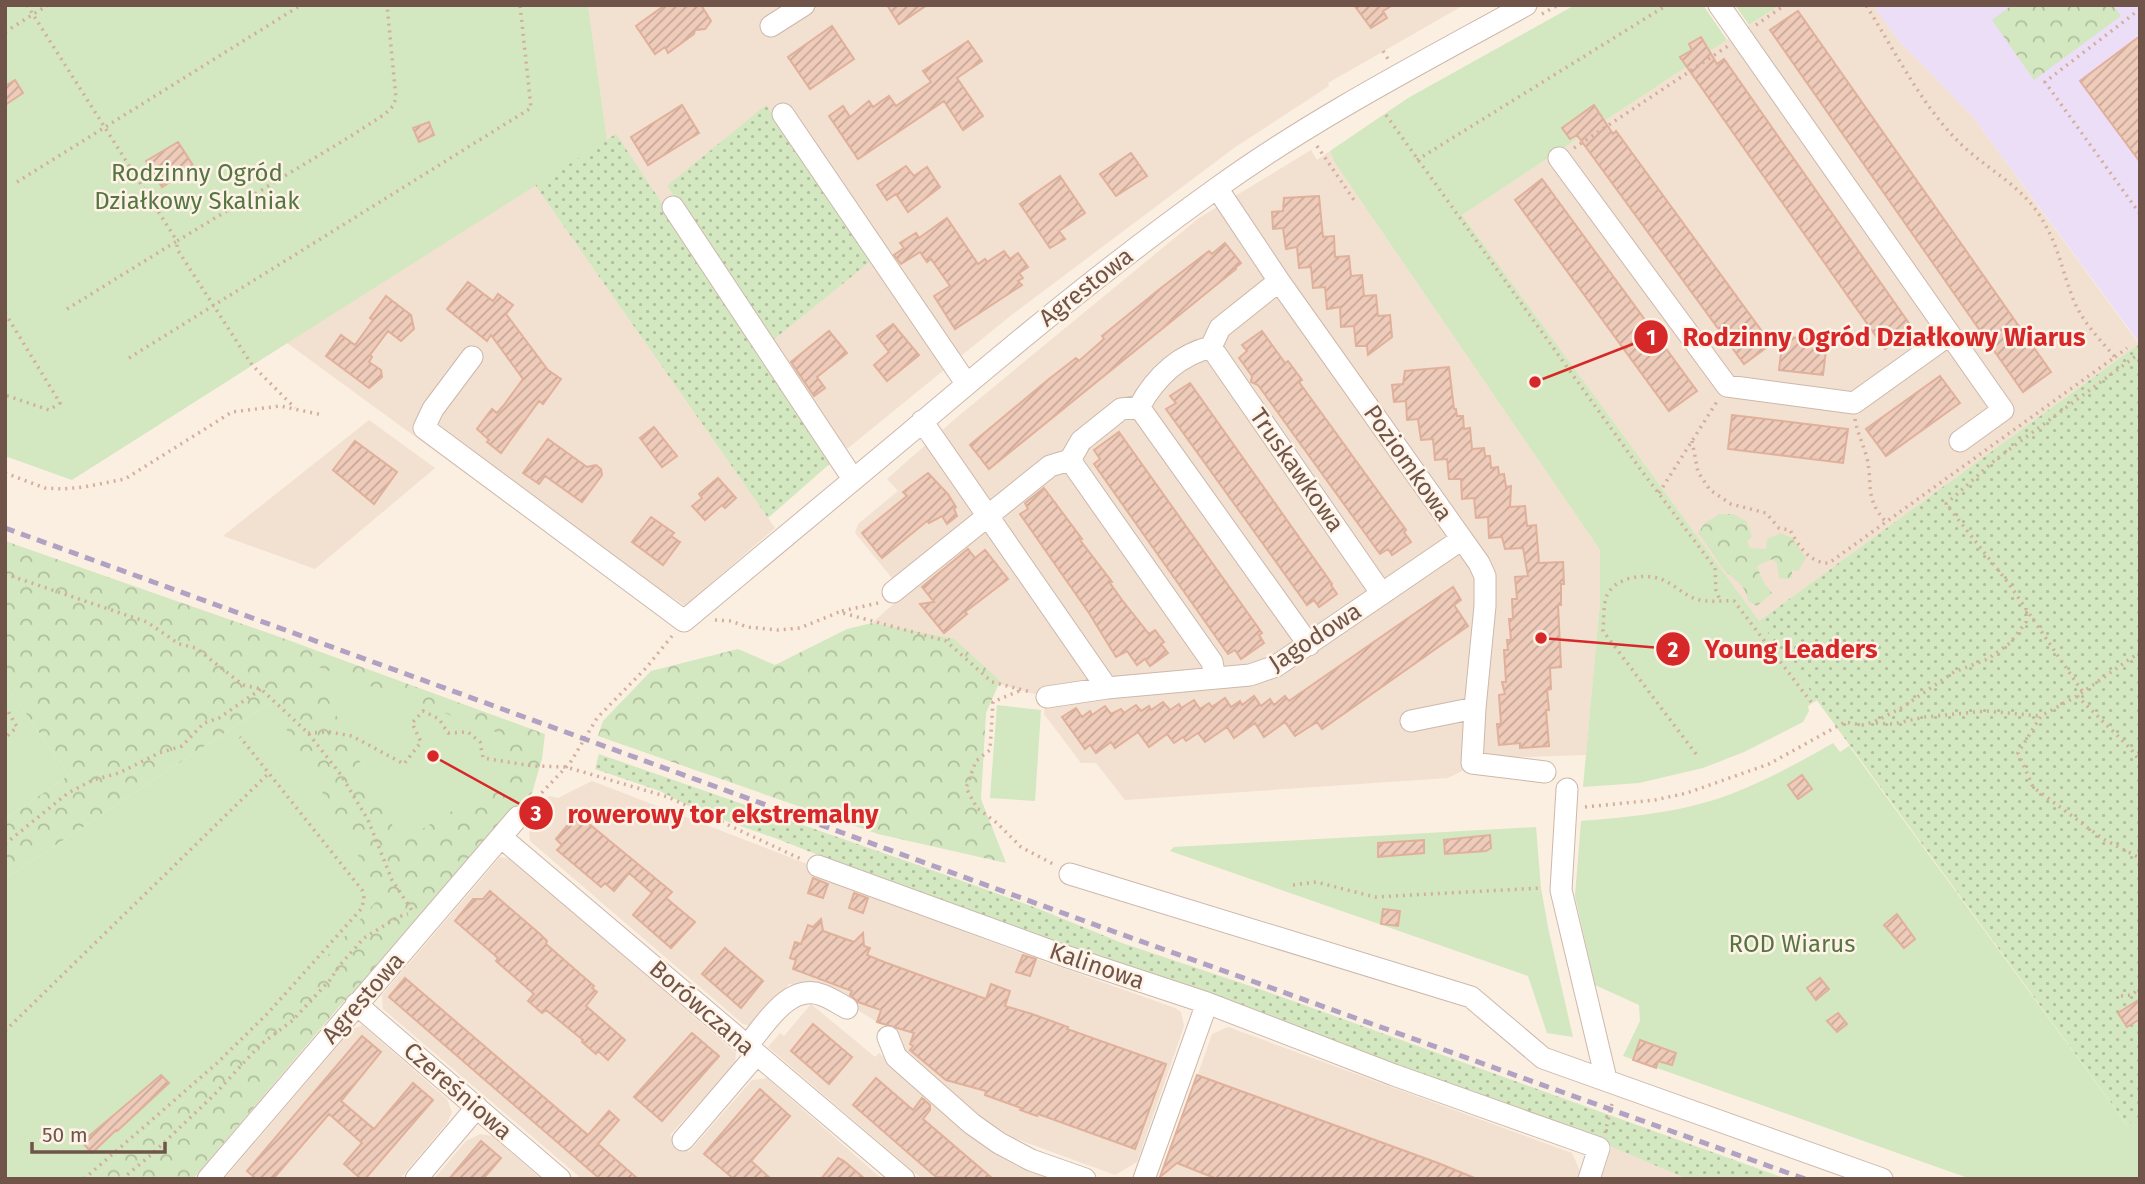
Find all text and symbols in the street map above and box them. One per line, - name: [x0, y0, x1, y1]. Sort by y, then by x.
- park label: Rodzinny Ogród Działkowy Skalniak: [94, 159, 300, 215]
- street label: Agrestowa: [1033, 242, 1139, 332]
- callout: Rodzinny Ogród Działkowy Wiarus: [1633, 314, 2099, 361]
- text: Rodzinny Ogród Działkowy Wiarus: [1682, 322, 2086, 353]
- text: 1: [1646, 325, 1656, 351]
- street label: Poziomkowa: [1358, 400, 1458, 526]
- street label: Truskawkowa: [1244, 403, 1350, 537]
- street label: Jagodowa: [1264, 597, 1366, 677]
- callout: Young Leaders: [1656, 626, 1892, 673]
- text: Young Leaders: [1704, 634, 1878, 665]
- text: 2: [1668, 637, 1679, 663]
- callout: rowerowy tor ekstremalny: [519, 790, 893, 837]
- text: rowerowy tor ekstremalny: [567, 799, 879, 830]
- text: 3: [530, 801, 542, 827]
- park label: ROD Wiarus: [1729, 930, 1855, 958]
- street label: Kalinowa: [1046, 937, 1148, 995]
- street label: Agrestowa: [316, 947, 410, 1049]
- street label: Borówczana: [644, 955, 760, 1061]
- street label: Czereśniowa: [398, 1036, 518, 1146]
- scale bar: [32, 1110, 164, 1154]
- text: 50 m: [42, 1122, 88, 1148]

